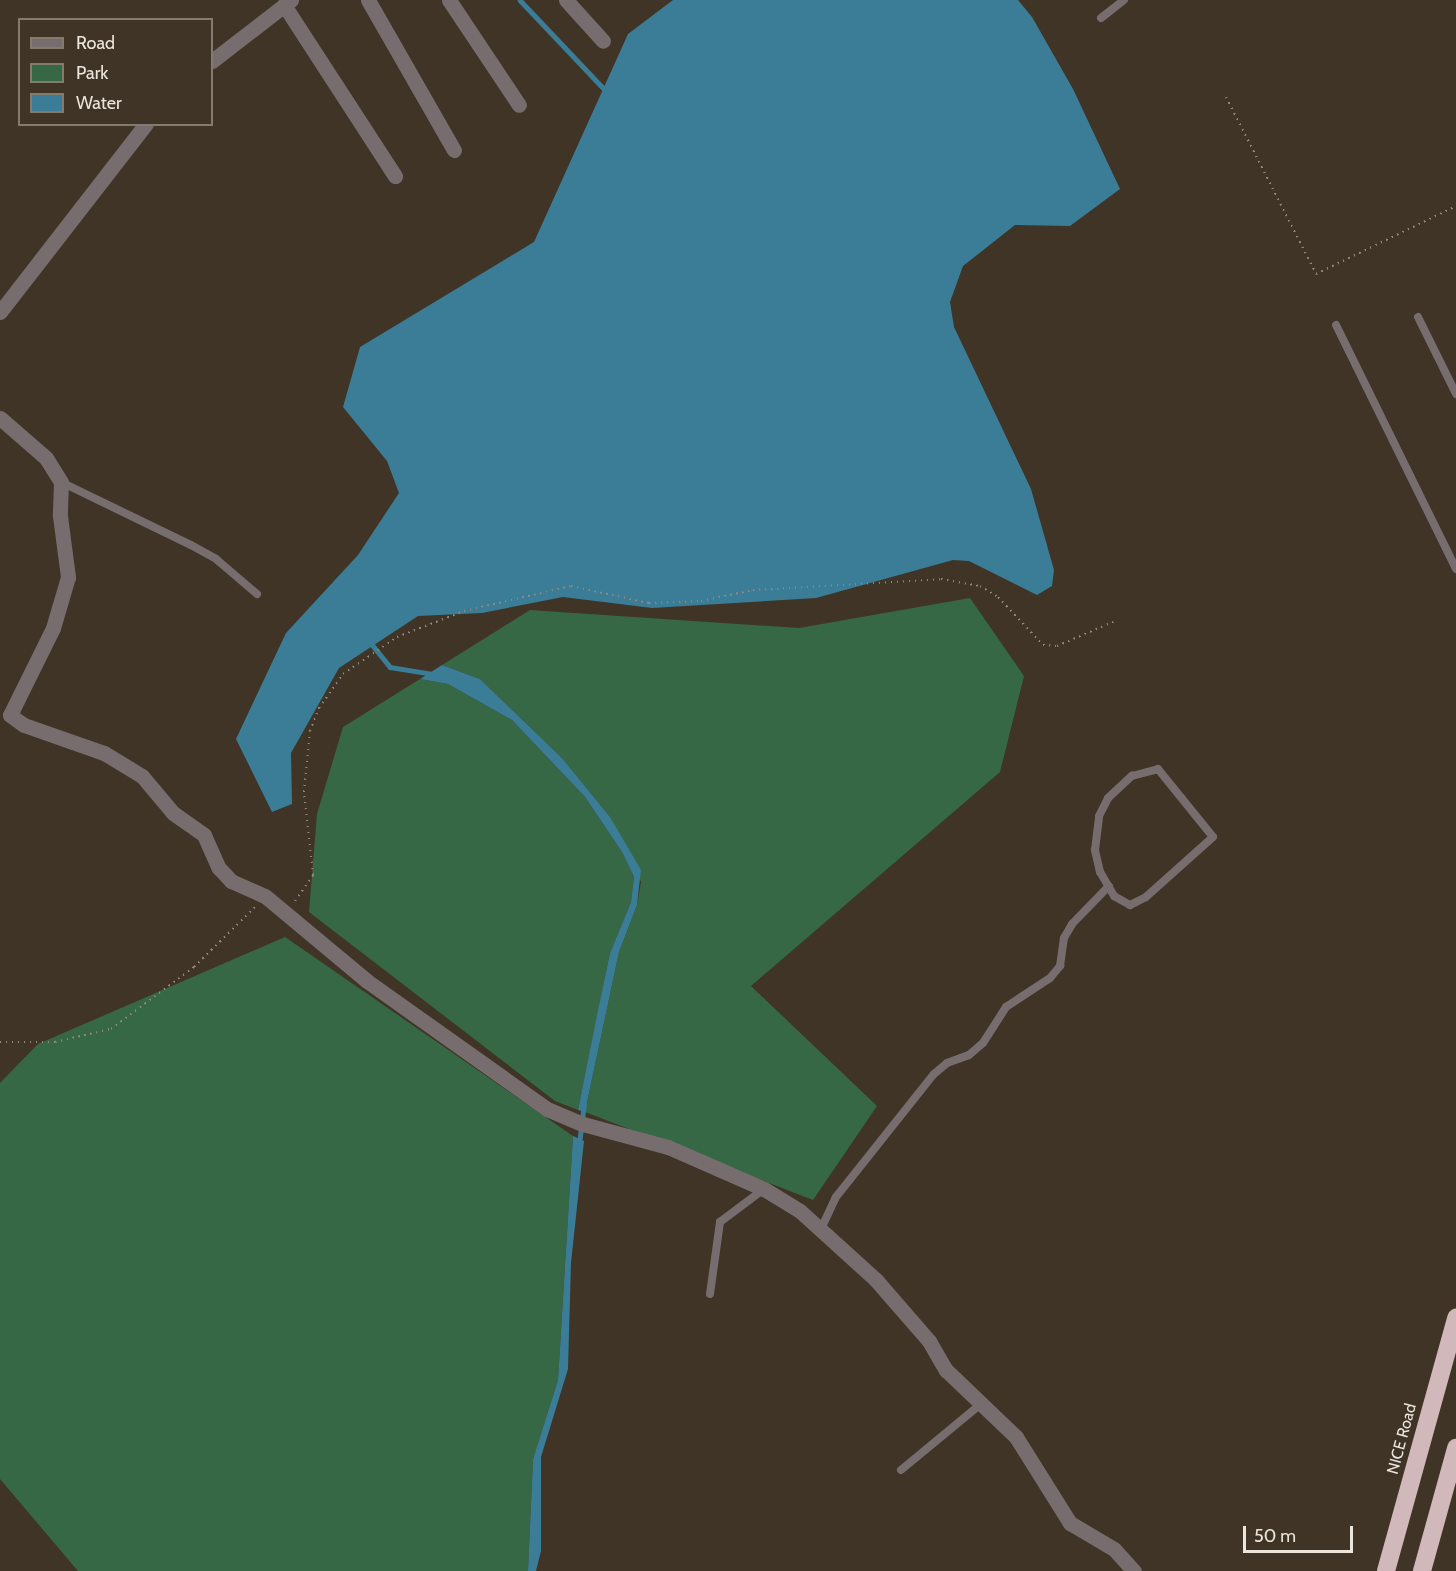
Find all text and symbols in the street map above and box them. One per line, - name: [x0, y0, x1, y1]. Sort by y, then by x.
- legend: [18, 18, 213, 126]
- text: Road: [76, 32, 115, 54]
- text: Park: [76, 62, 108, 84]
- text: Water: [76, 92, 122, 114]
- street label: NICE Road: [1383, 1402, 1421, 1476]
- scale bar: [1246, 1514, 1356, 1552]
- text: 50 m: [1254, 1525, 1296, 1547]

